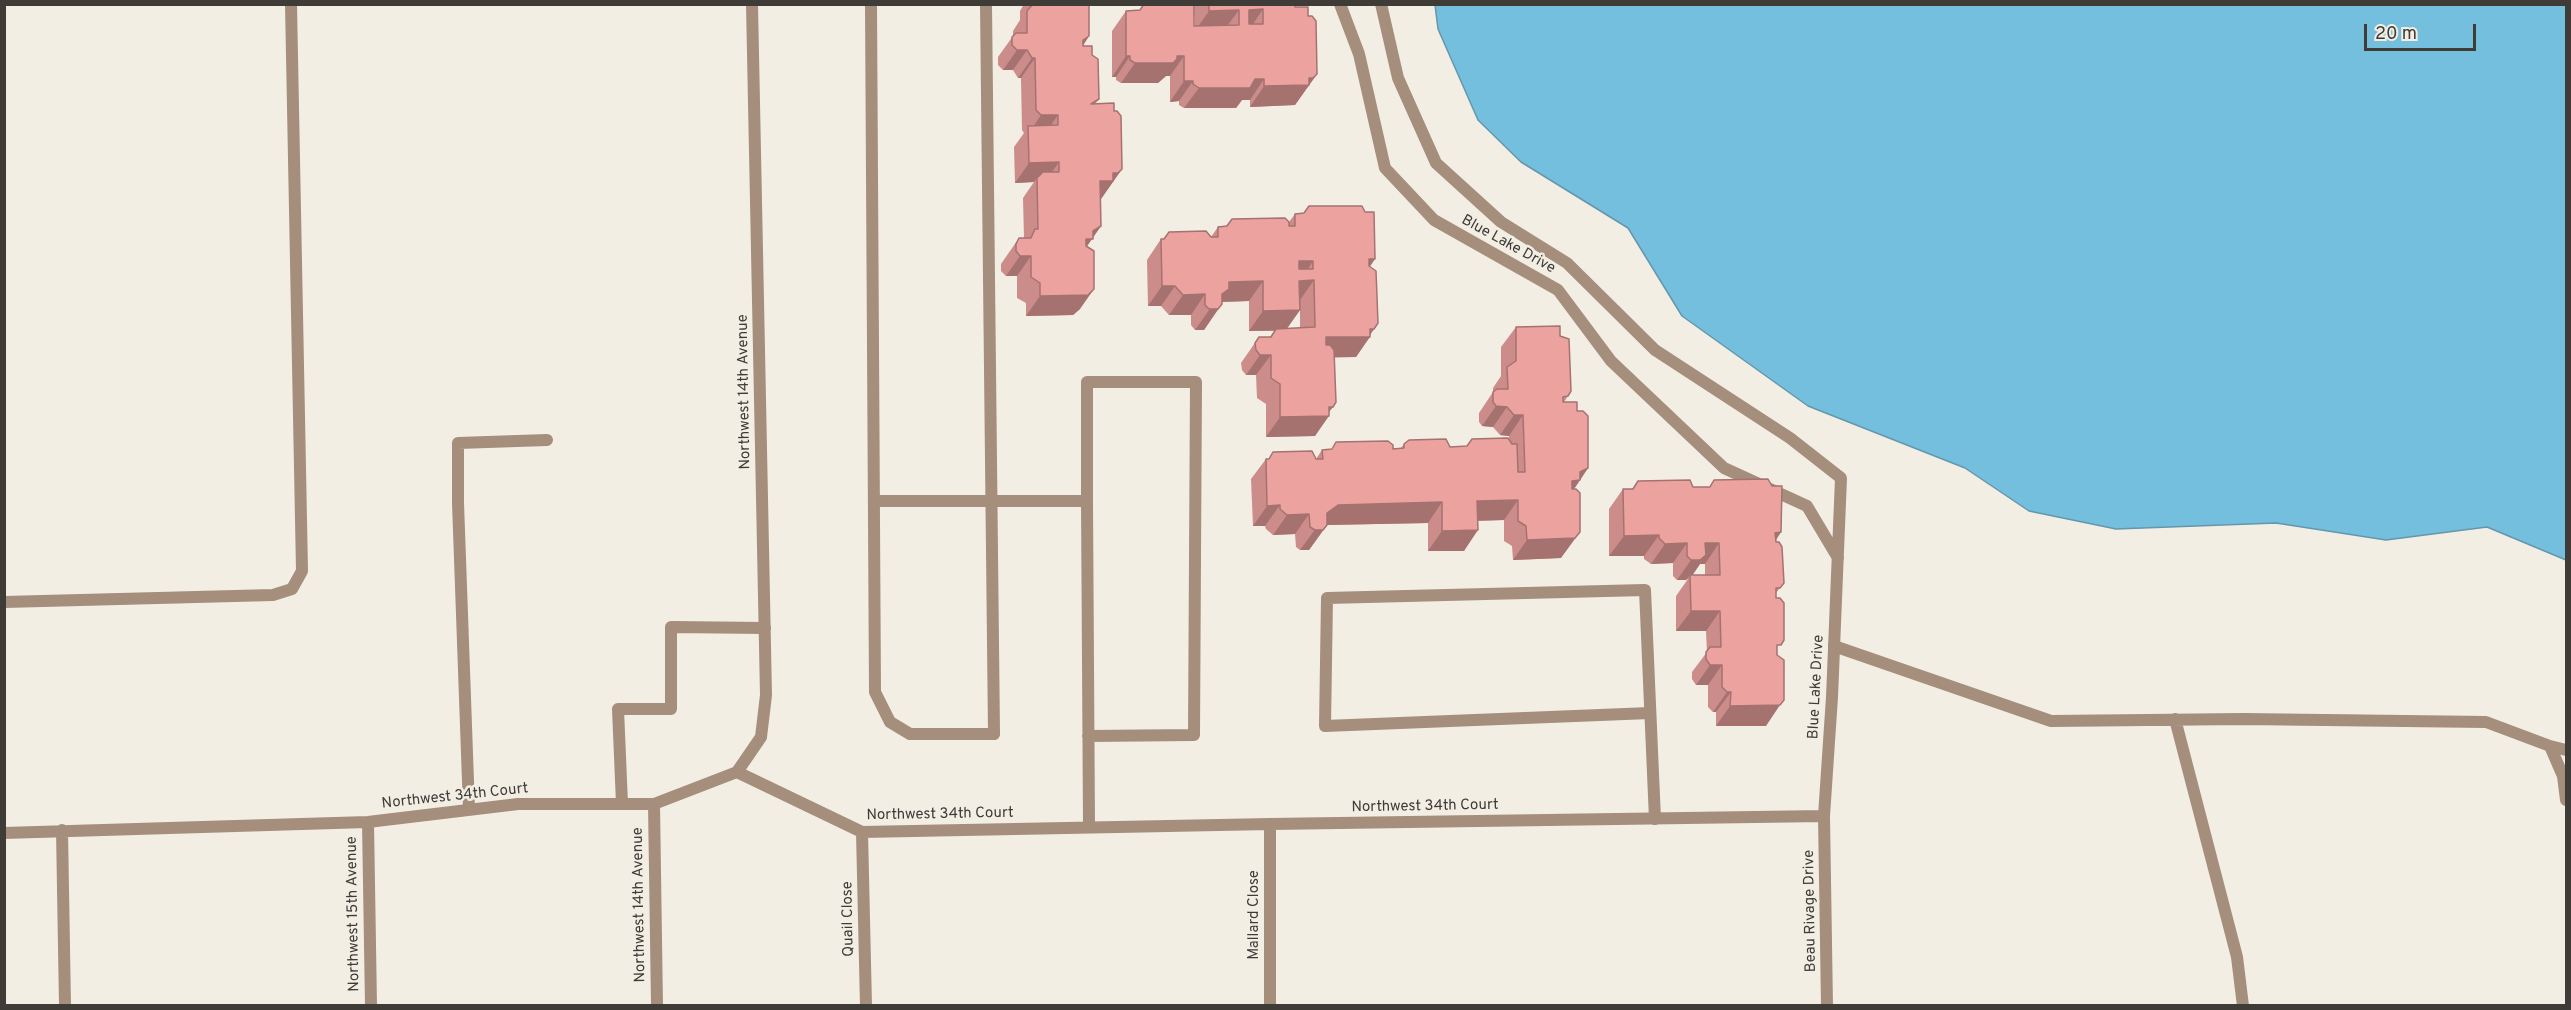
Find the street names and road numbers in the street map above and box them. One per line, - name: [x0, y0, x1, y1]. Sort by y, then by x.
- street label: Blue Lake Drive: [1458, 212, 1558, 278]
- street label: Northwest 14th Avenue: [735, 314, 755, 470]
- street label: Blue Lake Drive: [1805, 634, 1829, 740]
- street label: Northwest 34th Court: [381, 780, 529, 814]
- street label: Northwest 34th Court: [1351, 797, 1499, 817]
- street label: Northwest 34th Court: [866, 805, 1014, 825]
- street label: Northwest 14th Avenue: [630, 827, 650, 983]
- street label: Northwest 15th Avenue: [344, 836, 364, 992]
- street label: Beau Rivage Drive: [1801, 850, 1821, 972]
- street label: Mallard Close: [1246, 870, 1264, 960]
- street label: Quail Close: [839, 881, 859, 957]

